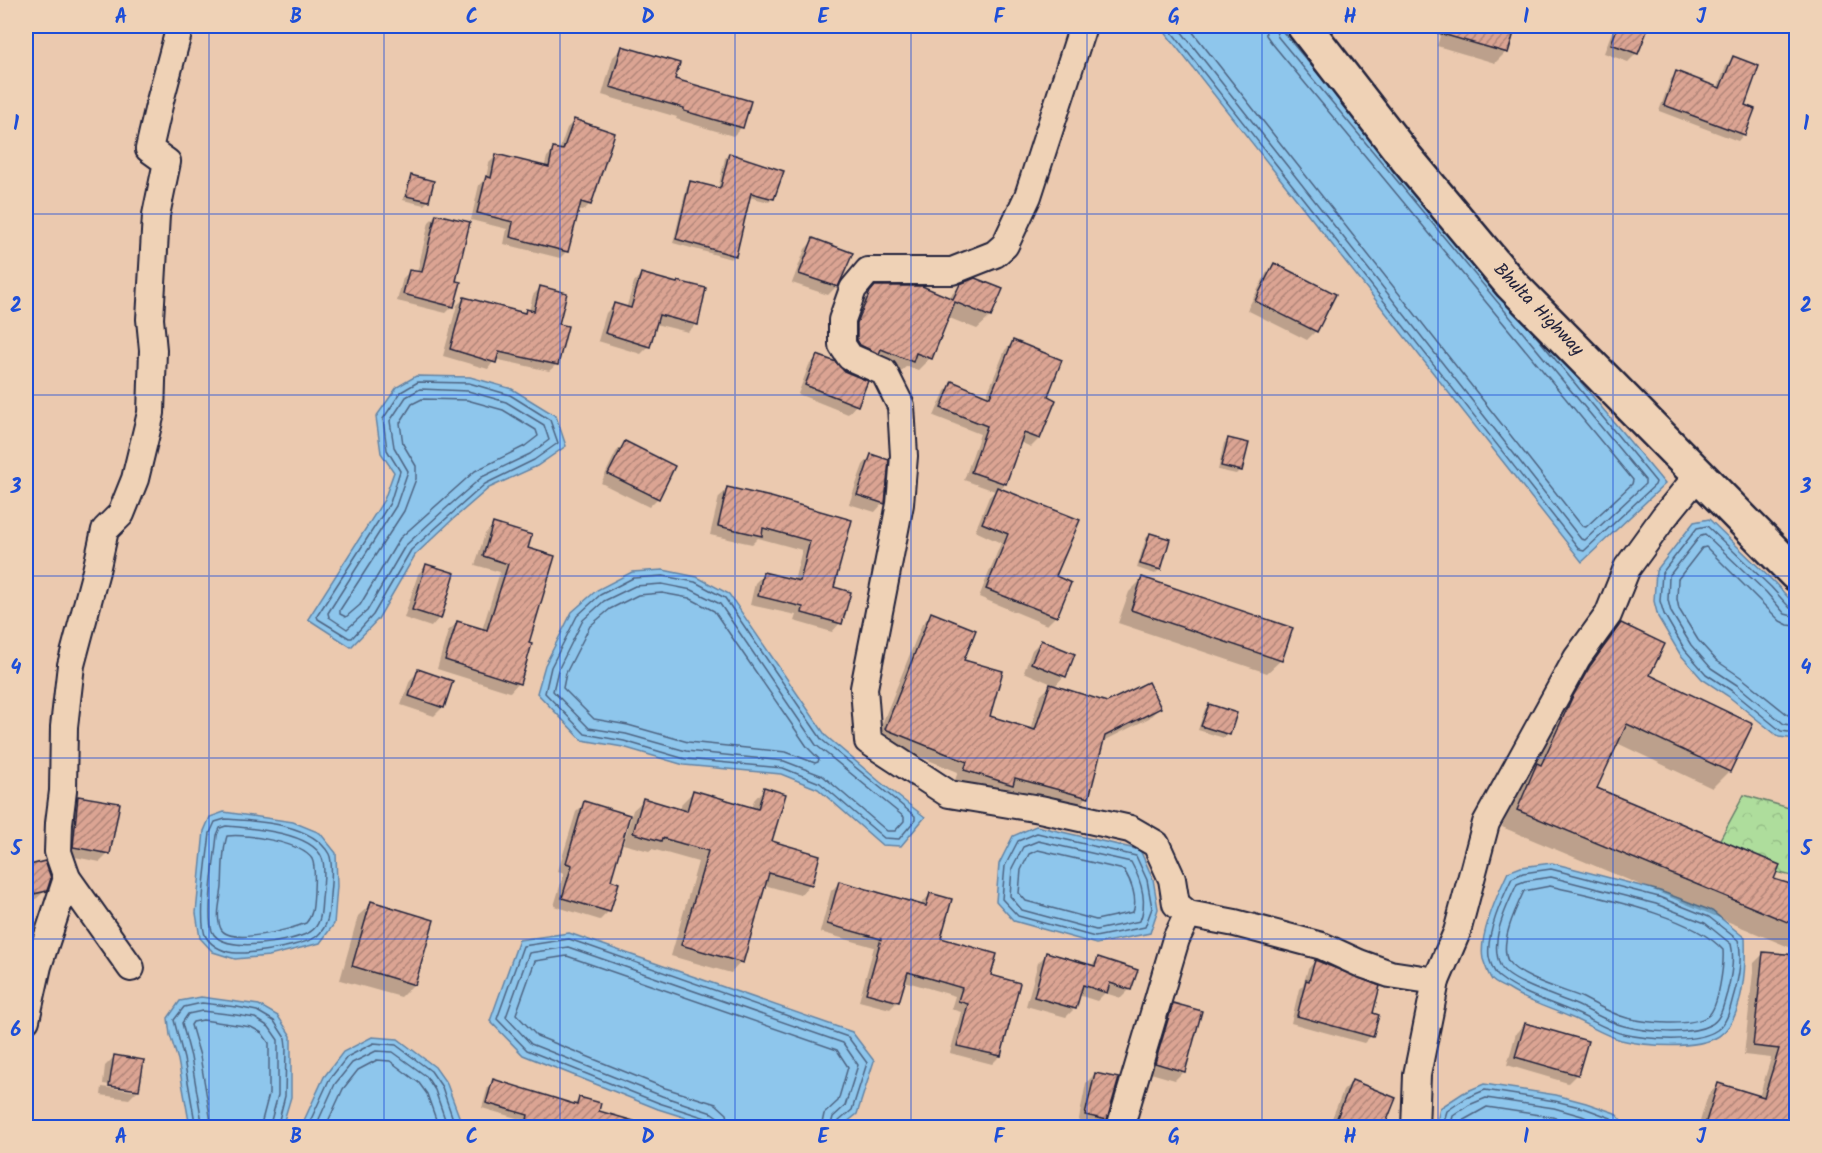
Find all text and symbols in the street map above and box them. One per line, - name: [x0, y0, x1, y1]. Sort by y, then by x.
- text: A: [115, 2, 127, 34]
- text: B: [290, 2, 302, 34]
- text: C: [466, 2, 478, 34]
- text: D: [641, 2, 655, 34]
- text: E: [817, 2, 829, 34]
- text: F: [994, 2, 1006, 34]
- text: G: [1168, 2, 1180, 34]
- text: H: [1343, 2, 1357, 34]
- text: I: [1523, 2, 1529, 34]
- text: J: [1696, 2, 1707, 34]
- text: 1: [13, 109, 19, 141]
- text: 1: [1803, 109, 1809, 141]
- street label: Bhulta Highway: [1486, 257, 1591, 364]
- text: 2: [10, 291, 22, 323]
- text: 2: [1800, 291, 1812, 323]
- text: 3: [10, 472, 22, 504]
- text: 3: [1800, 472, 1812, 504]
- text: 4: [11, 653, 22, 685]
- text: 4: [1801, 653, 1812, 685]
- text: 5: [10, 834, 23, 866]
- text: 5: [1800, 834, 1813, 866]
- text: 6: [11, 1015, 22, 1047]
- text: 6: [1801, 1015, 1812, 1047]
- text: A: [115, 1122, 127, 1153]
- text: B: [290, 1122, 302, 1153]
- text: C: [466, 1122, 478, 1153]
- text: D: [641, 1122, 655, 1153]
- text: E: [817, 1122, 829, 1153]
- text: F: [994, 1122, 1006, 1153]
- text: G: [1168, 1122, 1180, 1153]
- text: H: [1343, 1122, 1357, 1153]
- text: I: [1523, 1122, 1529, 1153]
- text: J: [1696, 1122, 1707, 1153]

